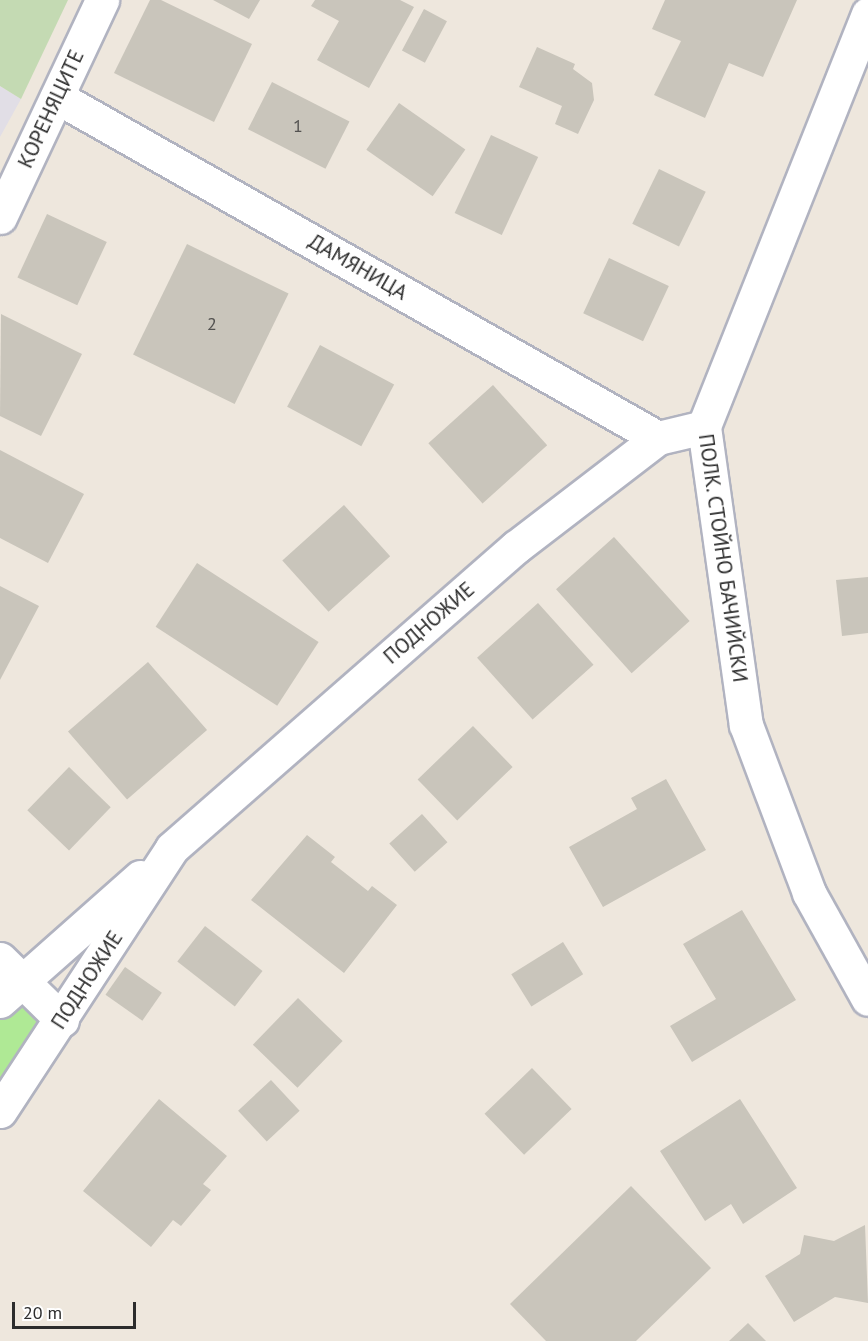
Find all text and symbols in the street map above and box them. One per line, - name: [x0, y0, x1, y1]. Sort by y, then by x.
- street label: КОРЕНЯЦИТЕ: [13, 46, 89, 172]
- house number: 1: [293, 115, 303, 137]
- street label: ДАМЯНИЦА: [304, 229, 412, 305]
- house number: 2: [207, 313, 217, 335]
- street label: ПОЛК. СТОЙНО БАЧИЙСКИ: [693, 431, 753, 685]
- street label: ПОДНОЖИЕ: [378, 577, 480, 669]
- street label: ПОДНОЖИЕ: [46, 926, 128, 1034]
- scale bar: [15, 1290, 140, 1328]
- text: 20 m: [23, 1301, 62, 1324]

